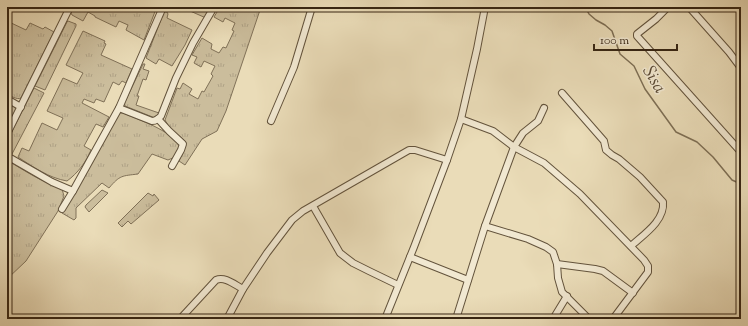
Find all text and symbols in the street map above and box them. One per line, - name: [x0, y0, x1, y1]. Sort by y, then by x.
- scale bar: [594, 26, 677, 52]
- text: 100 m: [600, 32, 629, 50]
- water label: Sisa: [635, 61, 672, 99]

